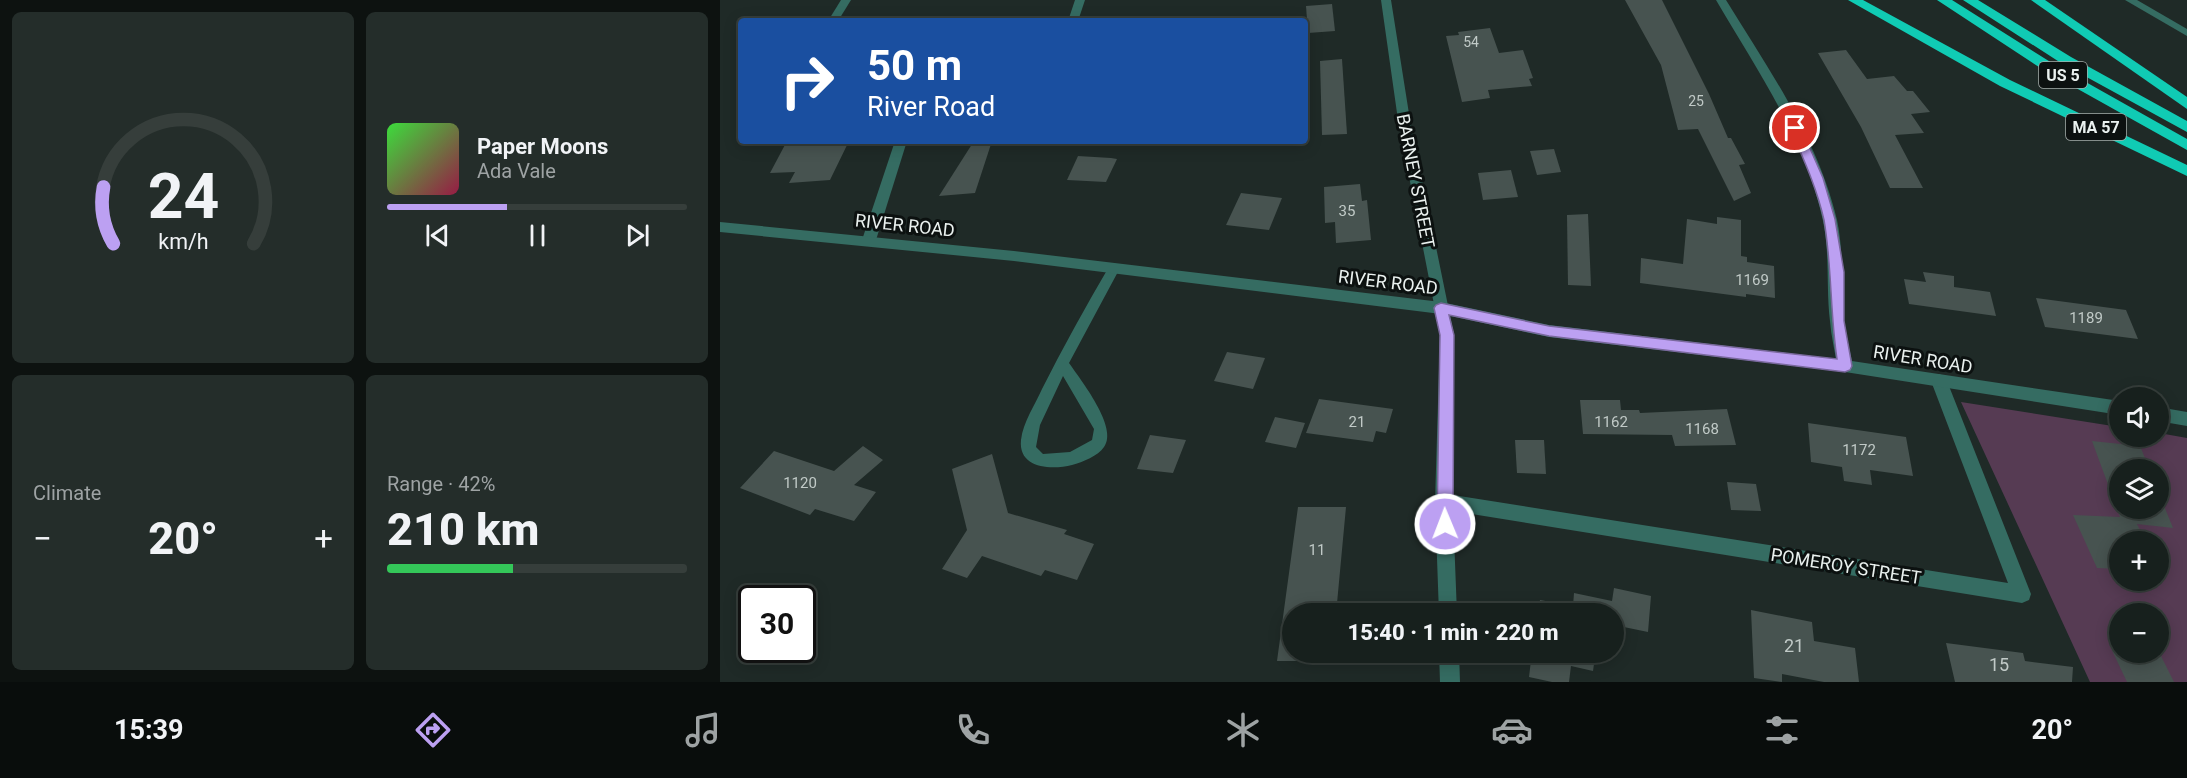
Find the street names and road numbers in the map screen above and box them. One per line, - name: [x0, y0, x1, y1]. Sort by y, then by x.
- road number: US 5: [2039, 62, 2087, 88]
- street label: BARNEY STREET: [1393, 112, 1439, 250]
- road number: MA 57: [2066, 114, 2126, 140]
- street label: RIVER ROAD: [854, 209, 956, 241]
- street label: RIVER ROAD: [1337, 265, 1439, 299]
- street label: RIVER ROAD: [1872, 341, 1974, 377]
- street label: POMEROY STREET: [1769, 544, 1923, 588]

